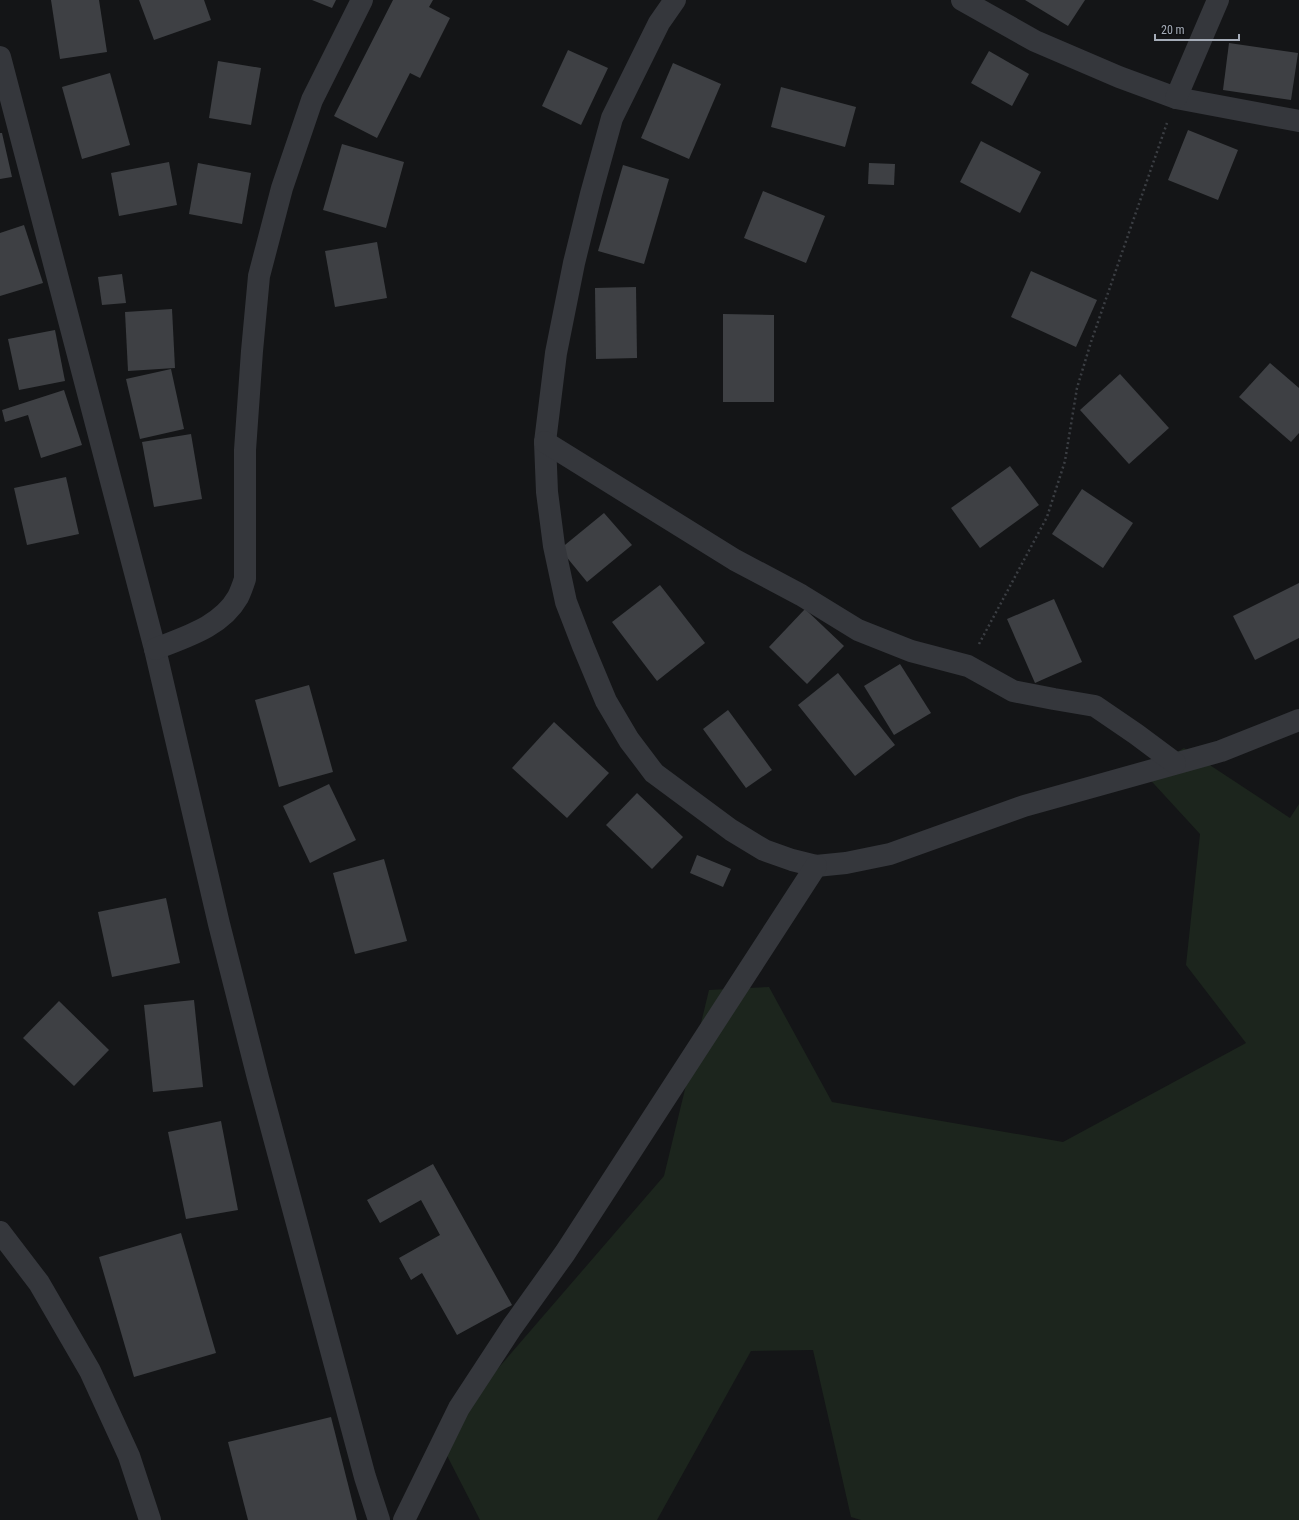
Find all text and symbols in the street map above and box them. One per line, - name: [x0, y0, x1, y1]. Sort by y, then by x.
- scale bar: [1155, 16, 1239, 42]
- text: 20 m: [1161, 23, 1185, 37]

